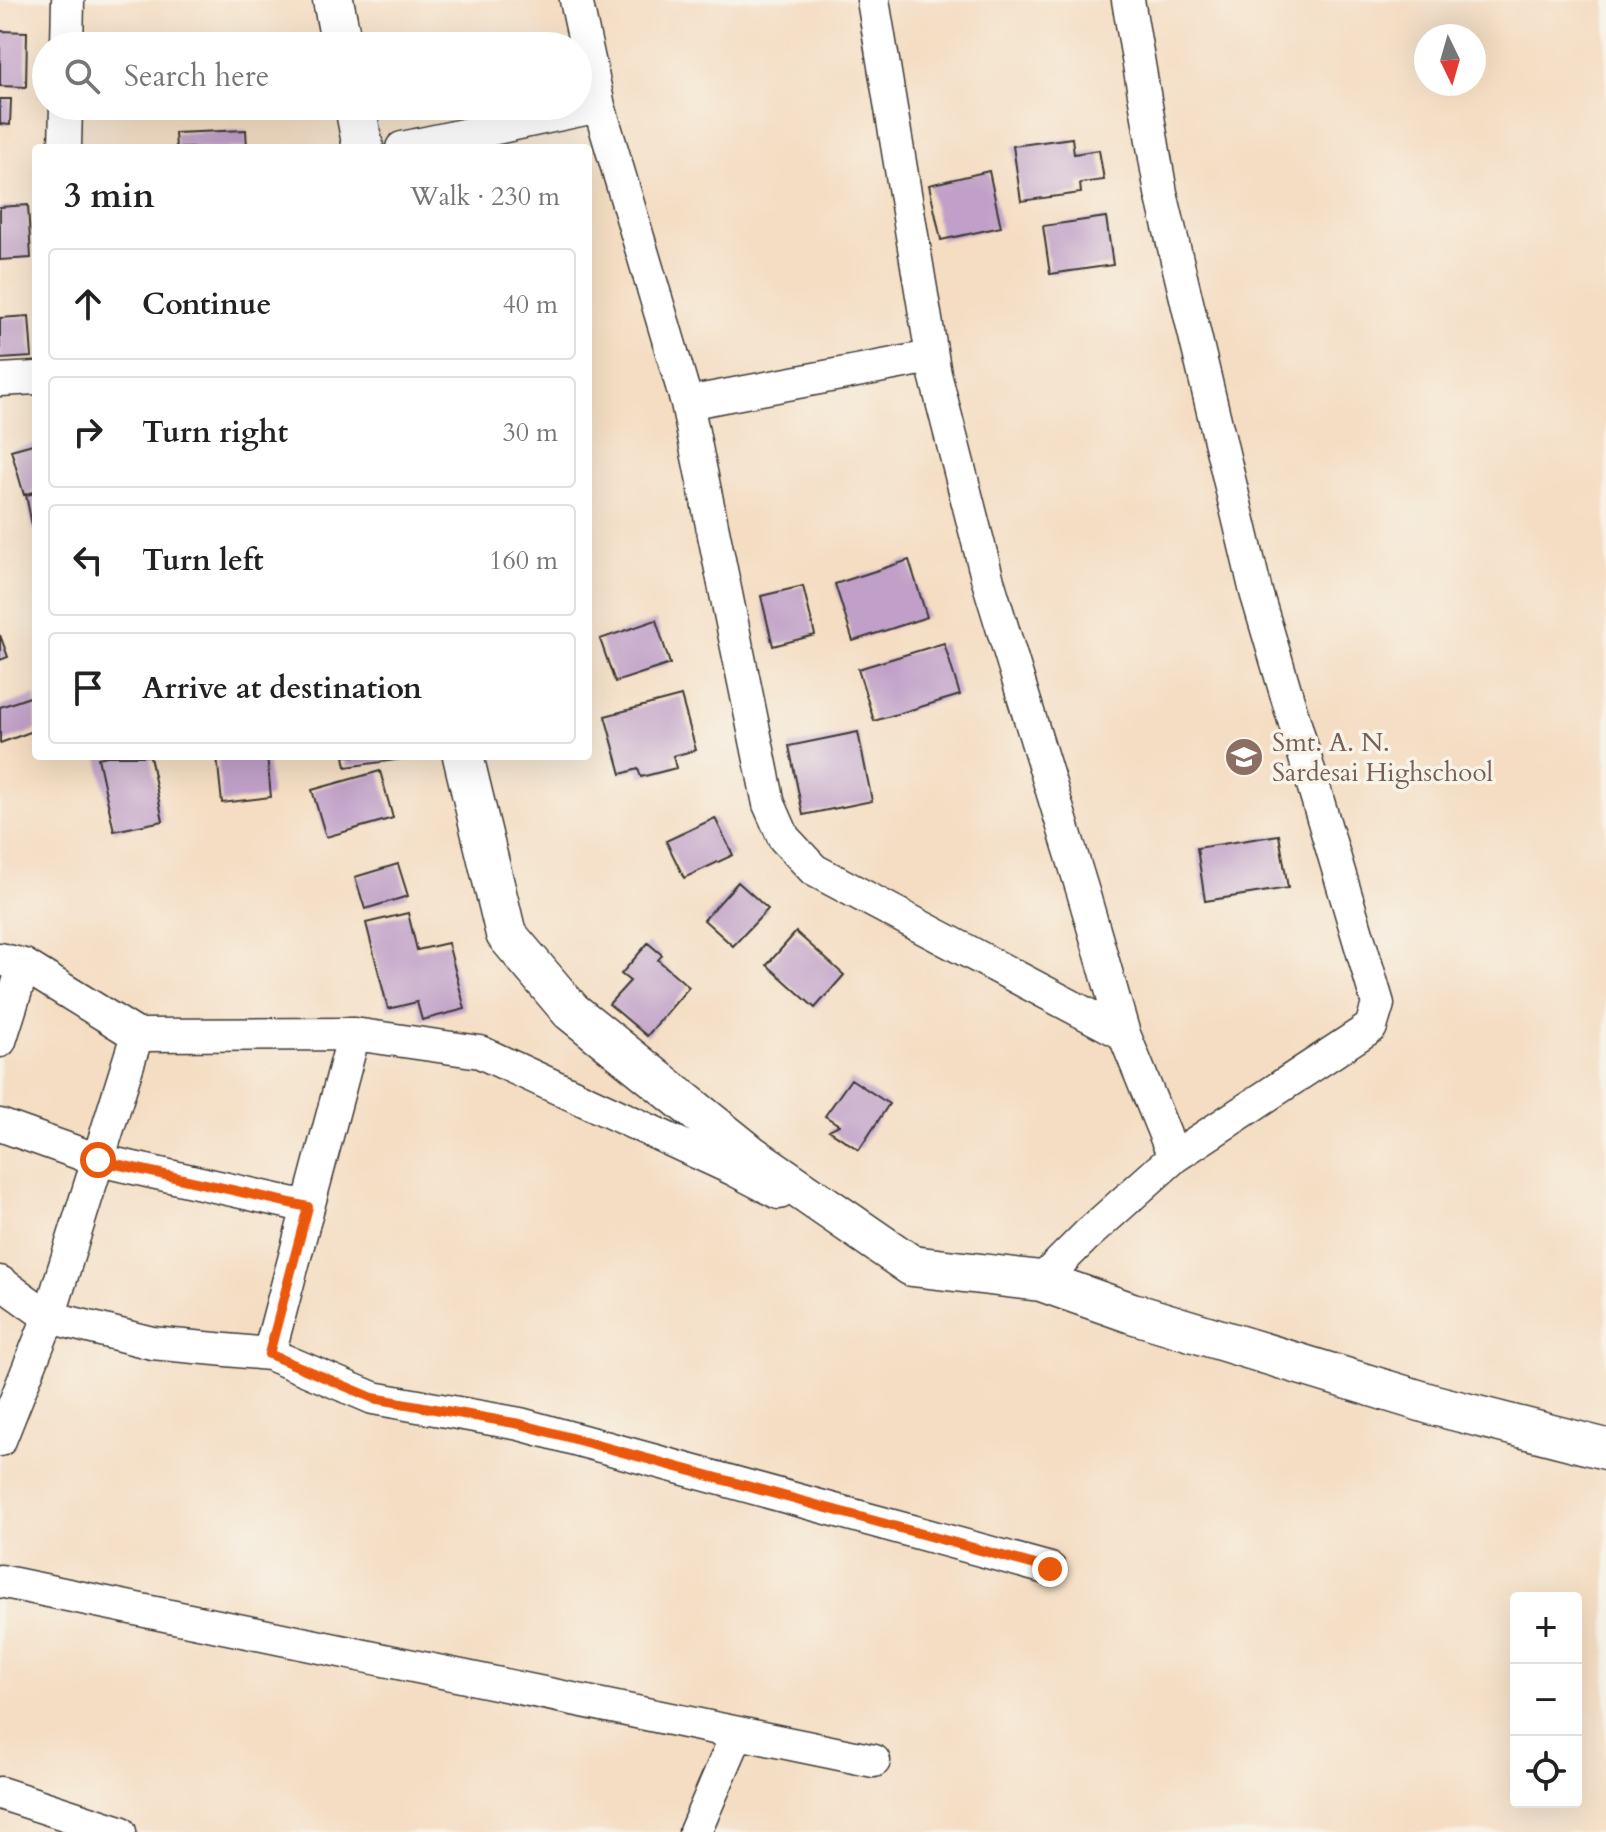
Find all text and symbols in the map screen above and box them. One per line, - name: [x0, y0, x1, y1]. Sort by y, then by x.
- north arrow: [1414, 24, 1486, 96]
- search box: [32, 32, 592, 120]
- icon: search: [60, 54, 104, 98]
- text: Search here: [124, 56, 269, 97]
- text: 3 min: [64, 173, 155, 219]
- text: Walk · 230 m: [410, 179, 560, 214]
- icon: ahead: [66, 282, 110, 326]
- text: Continue: [142, 284, 271, 325]
- text: 40 m: [502, 287, 558, 322]
- icon: right: [66, 410, 110, 454]
- text: Turn right: [142, 412, 288, 453]
- text: 30 m: [502, 415, 558, 450]
- icon: left: [66, 538, 110, 582]
- text: Turn left: [142, 540, 264, 581]
- text: 160 m: [489, 543, 558, 578]
- icon: arrive: [66, 666, 110, 710]
- text: Arrive at destination: [142, 668, 422, 709]
- place label: Smt. A. N. Sardesai Highschool: [1272, 725, 1493, 790]
- school or university icon: Smt. A. N. Sardesai Highschool: [1223, 736, 1265, 778]
- route start: [80, 1142, 116, 1178]
- route end: [1032, 1551, 1068, 1587]
- map controls: [1510, 1592, 1582, 1808]
- button: +: [1510, 1592, 1582, 1664]
- button: −: [1510, 1664, 1582, 1736]
- button: locate: [1510, 1736, 1582, 1808]

